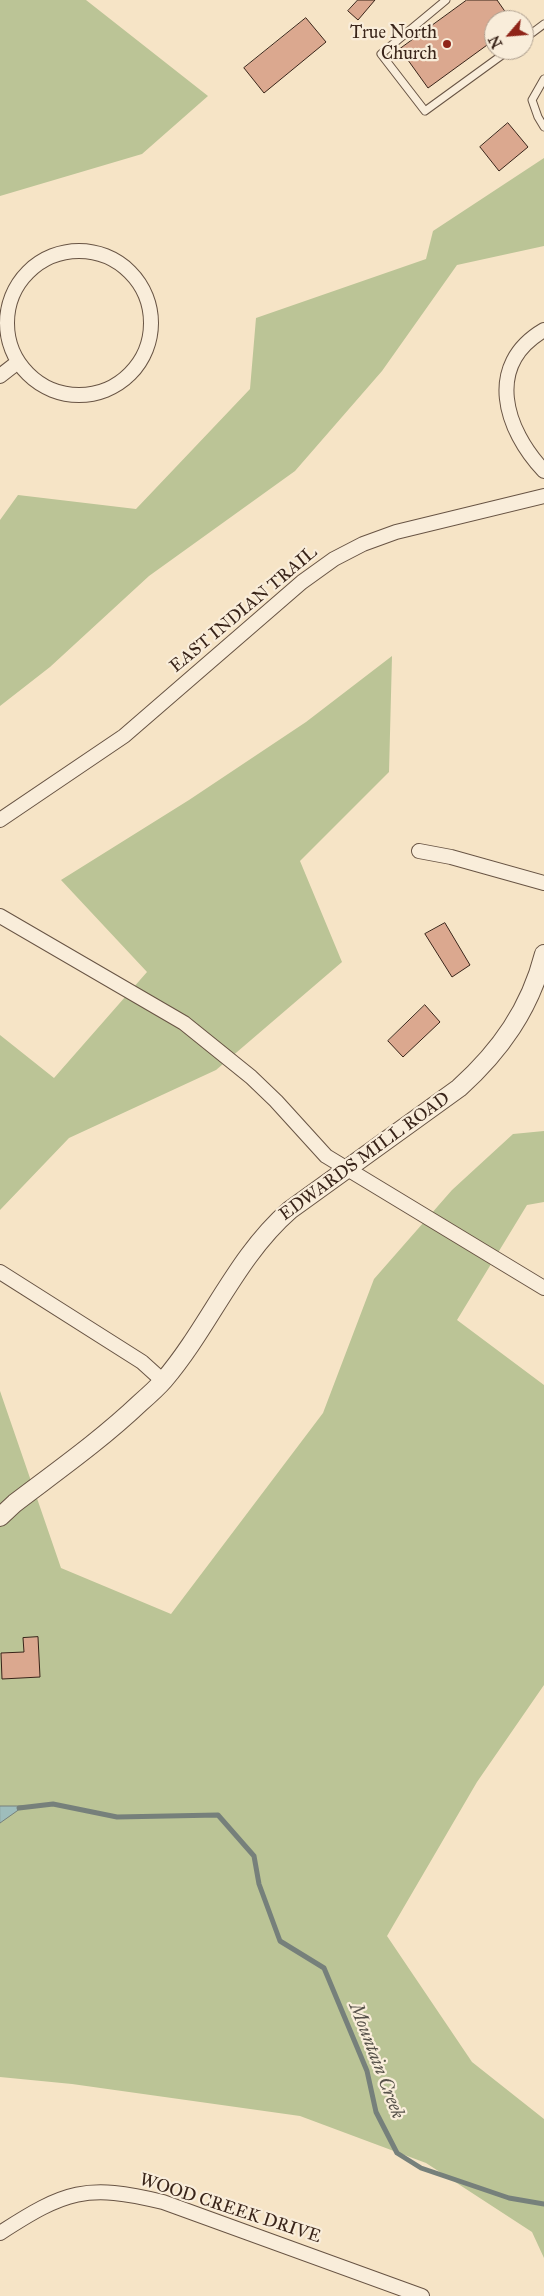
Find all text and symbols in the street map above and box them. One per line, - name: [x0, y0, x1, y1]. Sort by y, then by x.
- north arrow: [484, 10, 534, 60]
- place label: True North Church: [350, 23, 437, 66]
- text: N: [486, 32, 506, 51]
- marker: True North Church: [441, 38, 453, 50]
- street label: EAST INDIAN TRAIL: [166, 542, 322, 678]
- street label: EDWARDS MILL ROAD: [276, 1088, 454, 1226]
- water label: Mountain Creek: [343, 2000, 409, 2122]
- street label: WOOD CREEK DRIVE: [137, 2169, 323, 2249]

